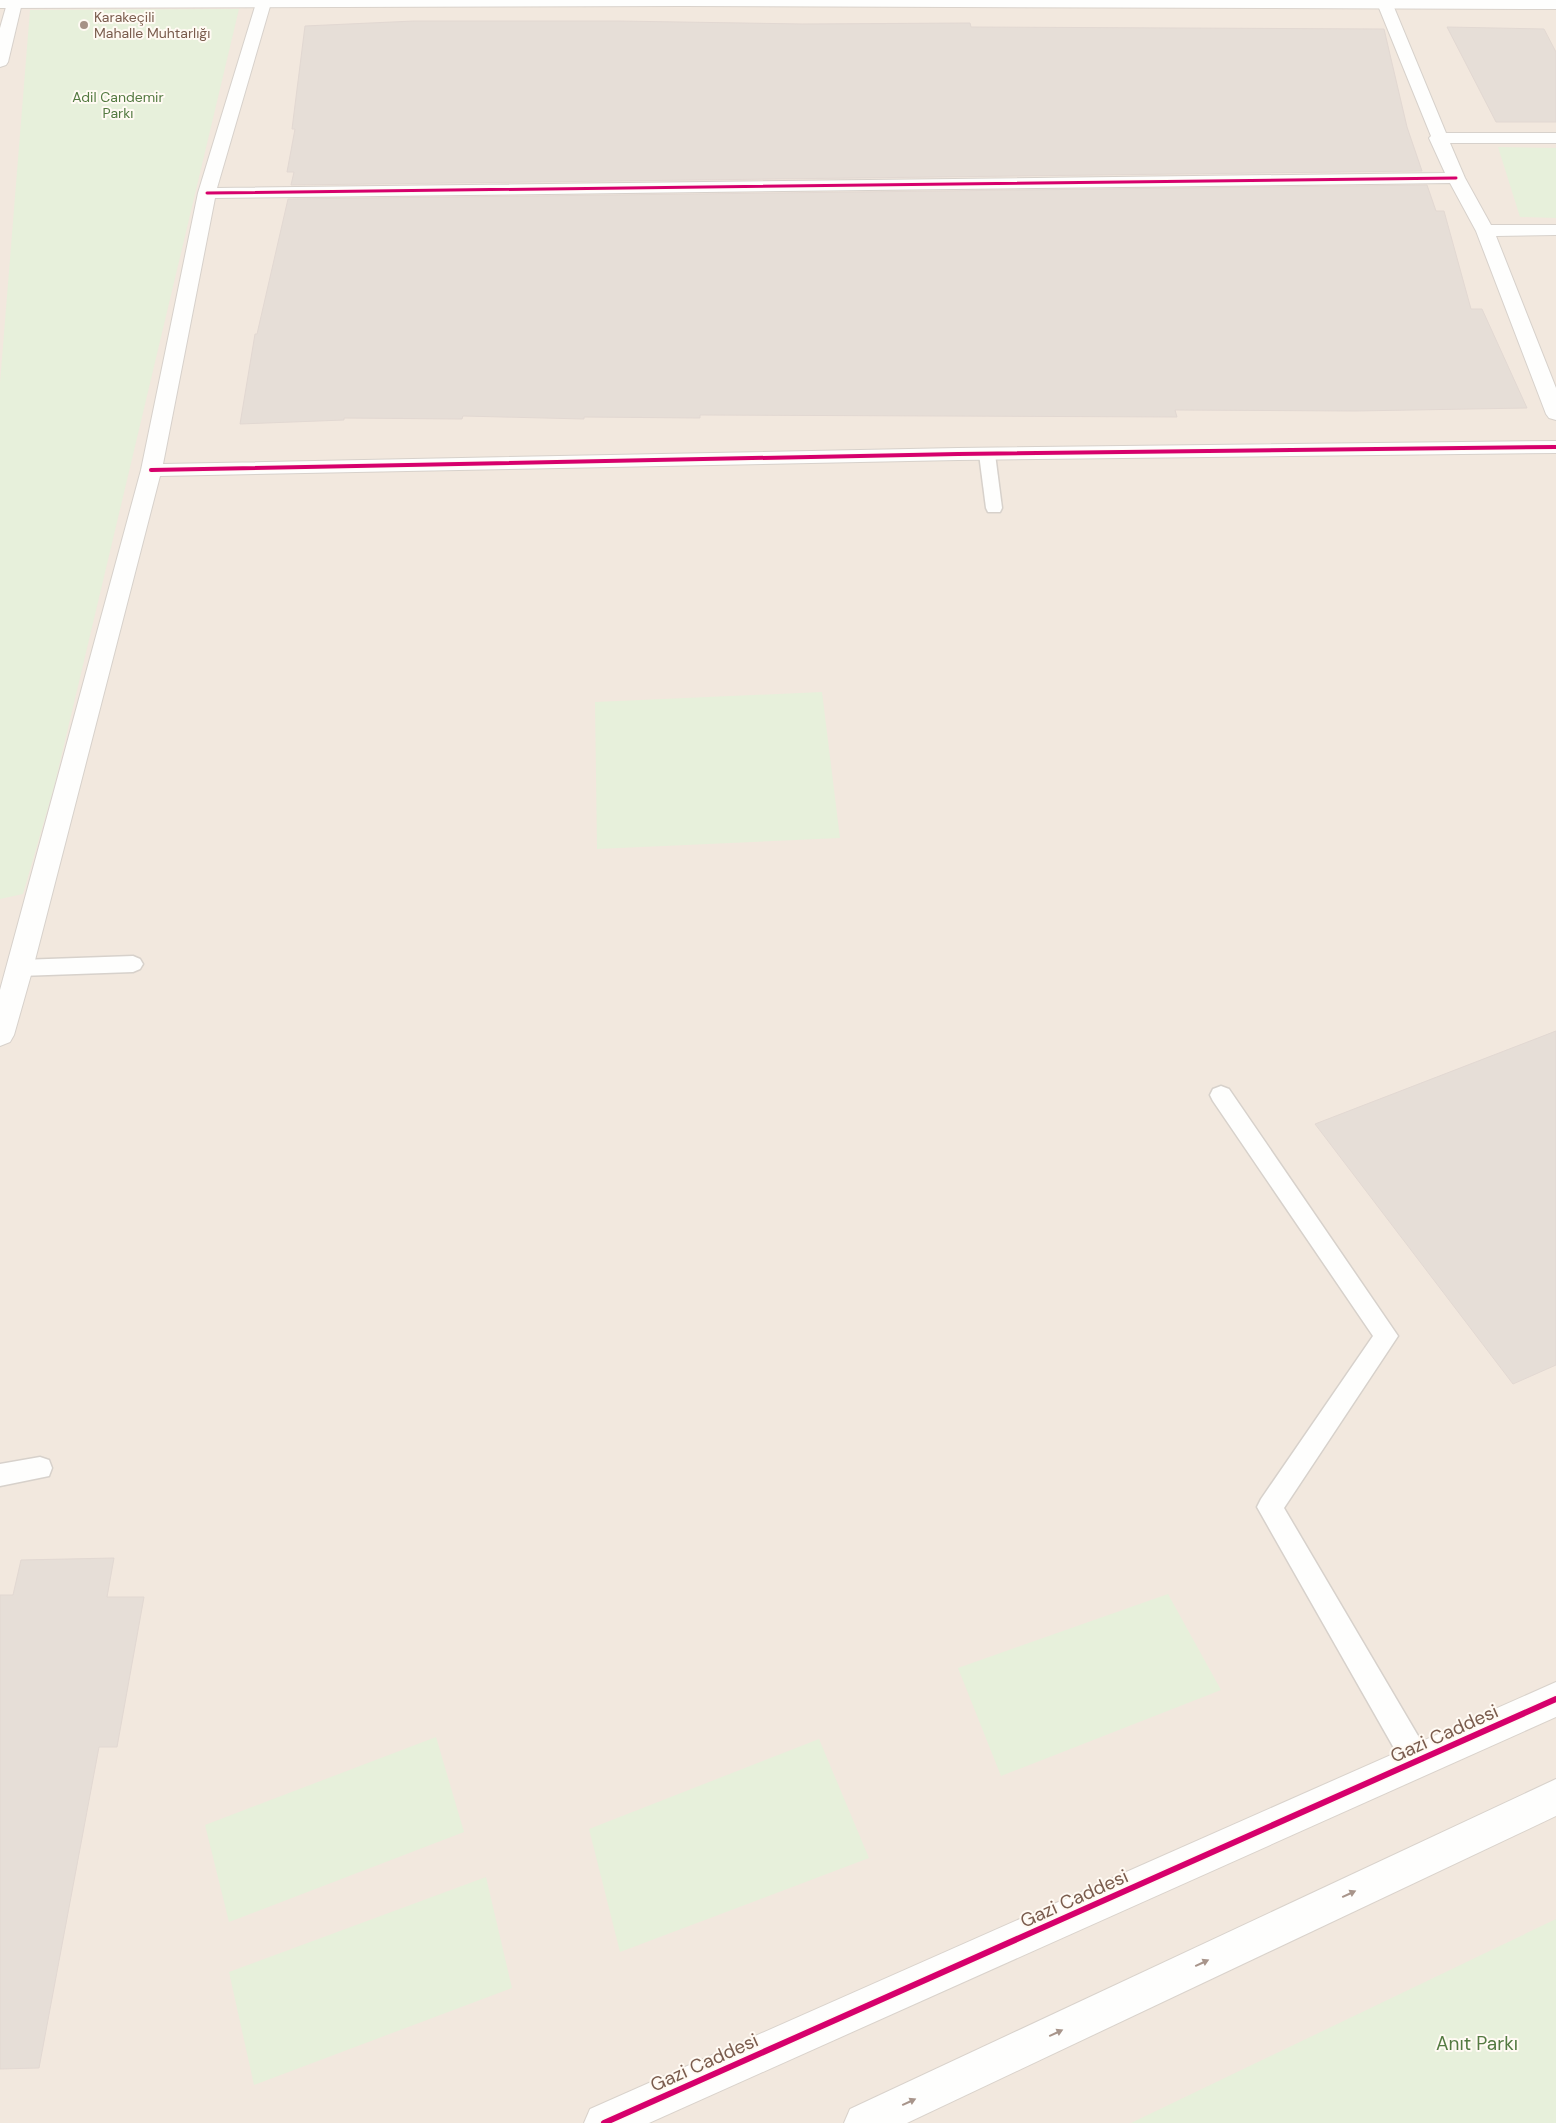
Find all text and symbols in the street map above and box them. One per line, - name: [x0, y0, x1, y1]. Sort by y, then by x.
- place label: Karakeçili Mahalle Muhtarlığı: [94, 8, 210, 42]
- marker: Karakeçili Mahalle Muhtarlığı: [78, 19, 90, 31]
- park label: Adil Candemir Parkı: [72, 88, 164, 122]
- street label: Gazi Caddesi: [1386, 1699, 1502, 1768]
- street label: Gazi Caddesi: [1016, 1864, 1132, 1933]
- one-way arrow: [1342, 1890, 1357, 1898]
- one-way arrow: [1195, 1959, 1210, 1968]
- street label: Gazi Caddesi: [646, 2028, 762, 2097]
- one-way arrow: [1048, 2029, 1063, 2037]
- park label: Anıt Parkı: [1436, 2031, 1518, 2056]
- one-way arrow: [901, 2098, 916, 2106]

